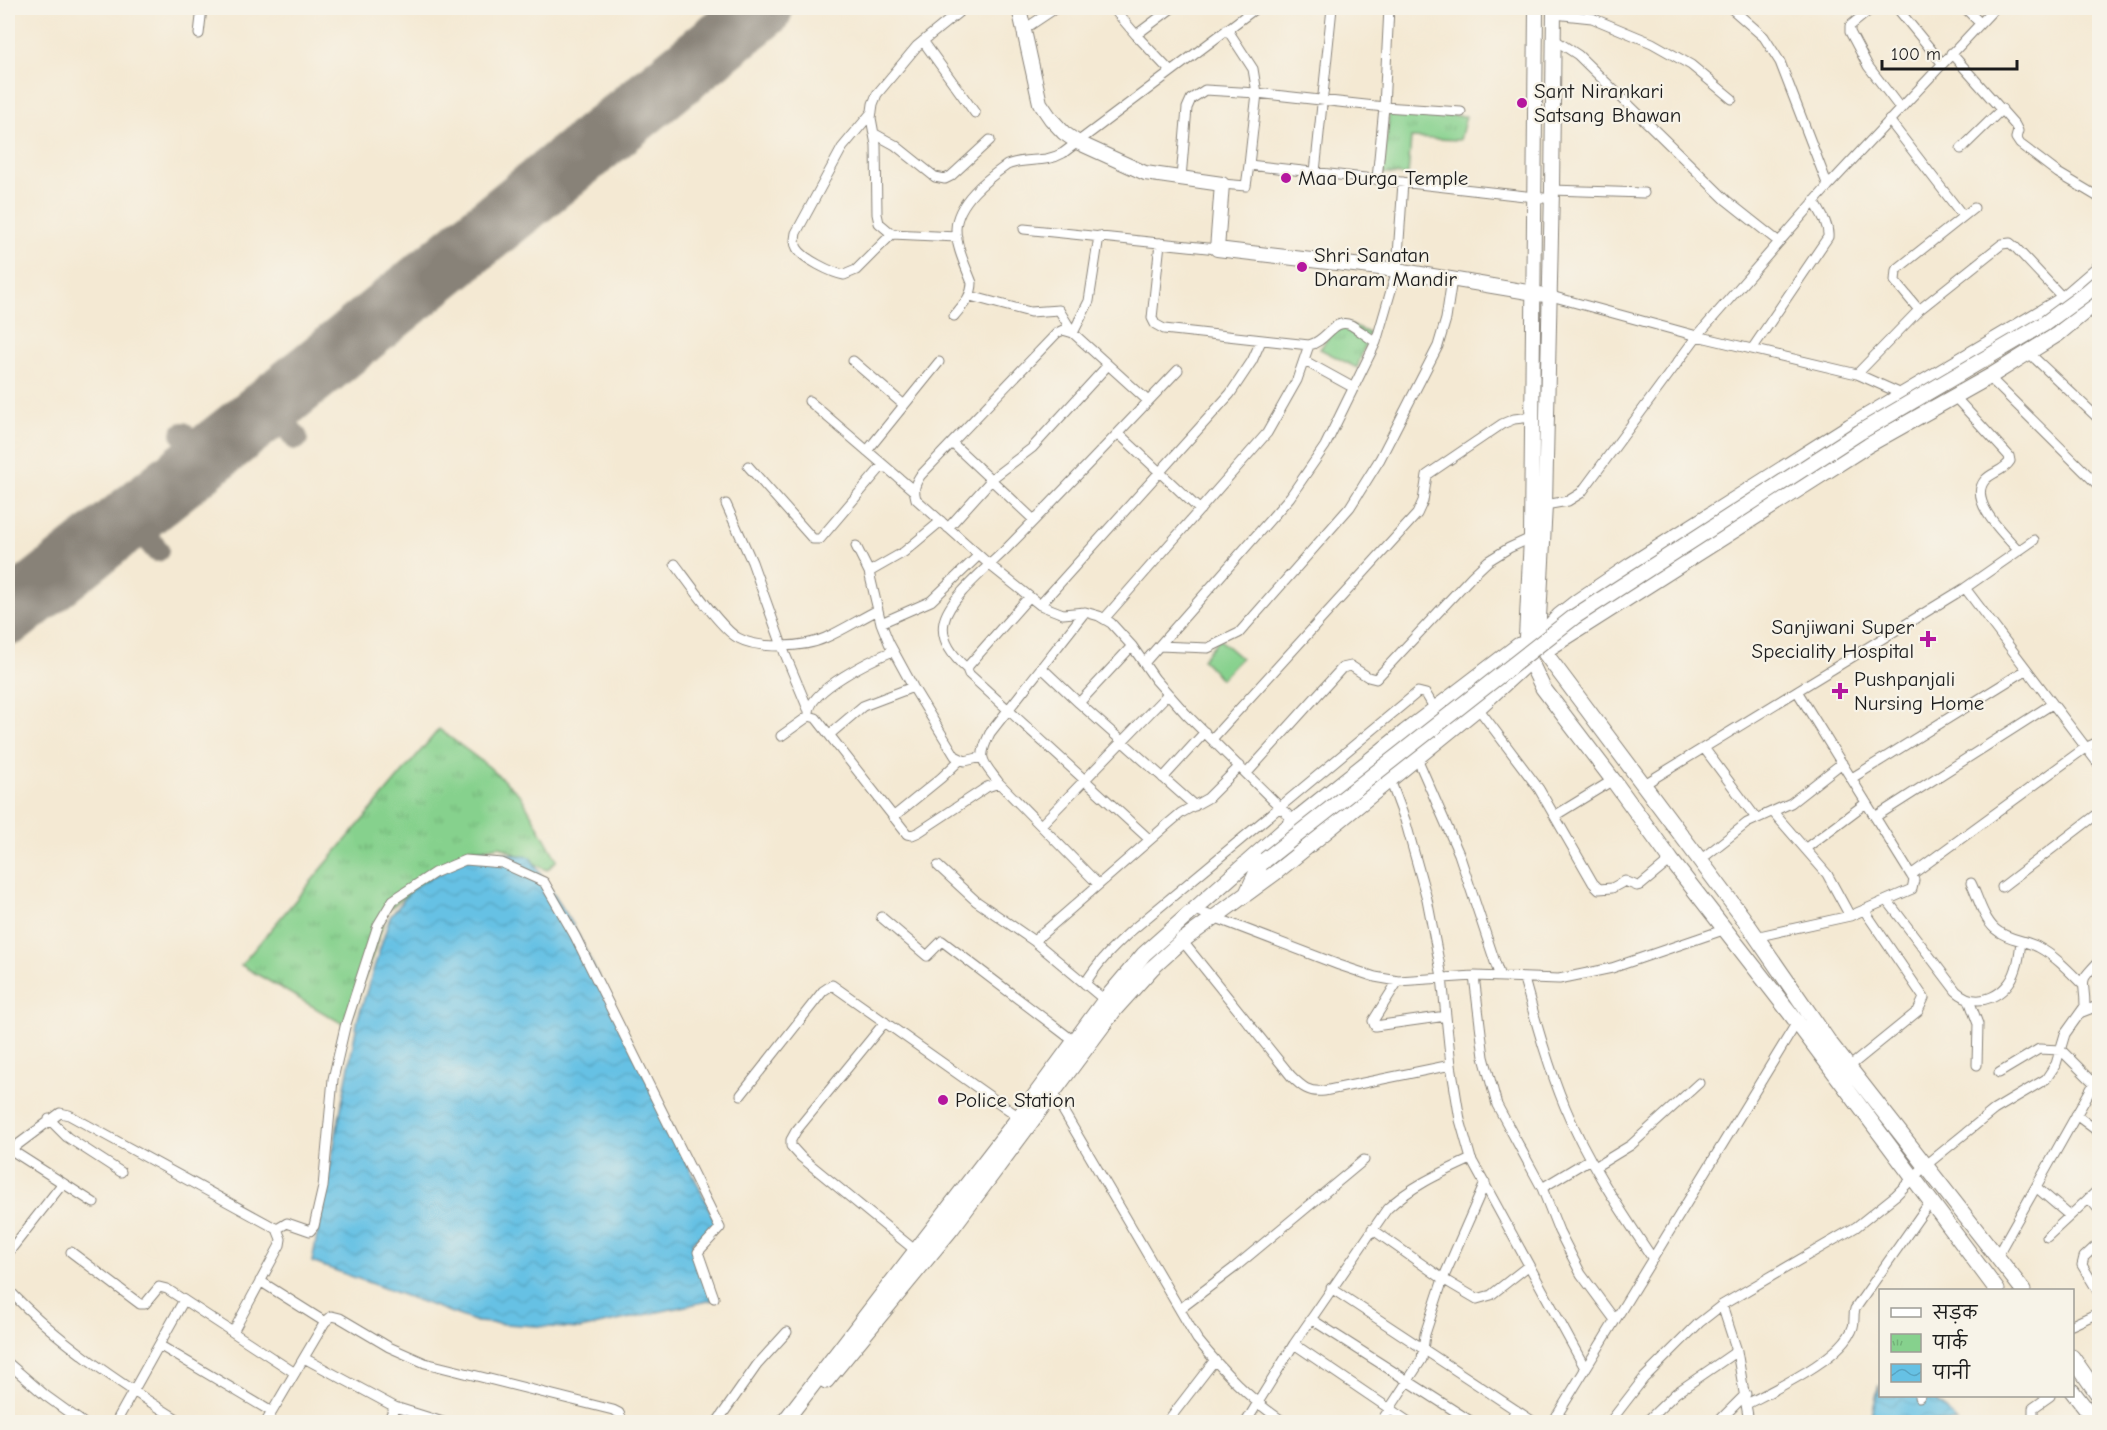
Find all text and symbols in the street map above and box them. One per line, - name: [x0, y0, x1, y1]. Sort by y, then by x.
- scale bar: [1882, 33, 2017, 71]
- text: 100 m: [1891, 44, 1941, 65]
- place label: Sant Nirankari Satsang Bhawan: [1534, 79, 1681, 127]
- marker: Sant Nirankari Satsang Bhawan: [1515, 96, 1529, 110]
- place label: Maa Durga Temple: [1298, 166, 1468, 190]
- marker: Maa Durga Temple: [1279, 171, 1293, 185]
- place label: Shri Sanatan Dharam Mandir: [1314, 243, 1457, 291]
- marker: Shri Sanatan Dharam Mandir: [1295, 260, 1309, 274]
- place label: Sanjiwani Super Speciality Hospital: [1752, 615, 1915, 663]
- marker: Sanjiwani Super Speciality Hospital: [1919, 630, 1937, 648]
- place label: Pushpanjali Nursing Home: [1854, 667, 1984, 715]
- marker: Pushpanjali Nursing Home: [1831, 682, 1849, 700]
- place label: Police Station: [955, 1088, 1075, 1112]
- marker: Police Station: [936, 1093, 950, 1107]
- legend: [1879, 1289, 2074, 1397]
- text: सड़क: [1932, 1303, 1978, 1324]
- text: पार्क: [1932, 1329, 1968, 1354]
- text: पानी: [1932, 1359, 1971, 1384]

